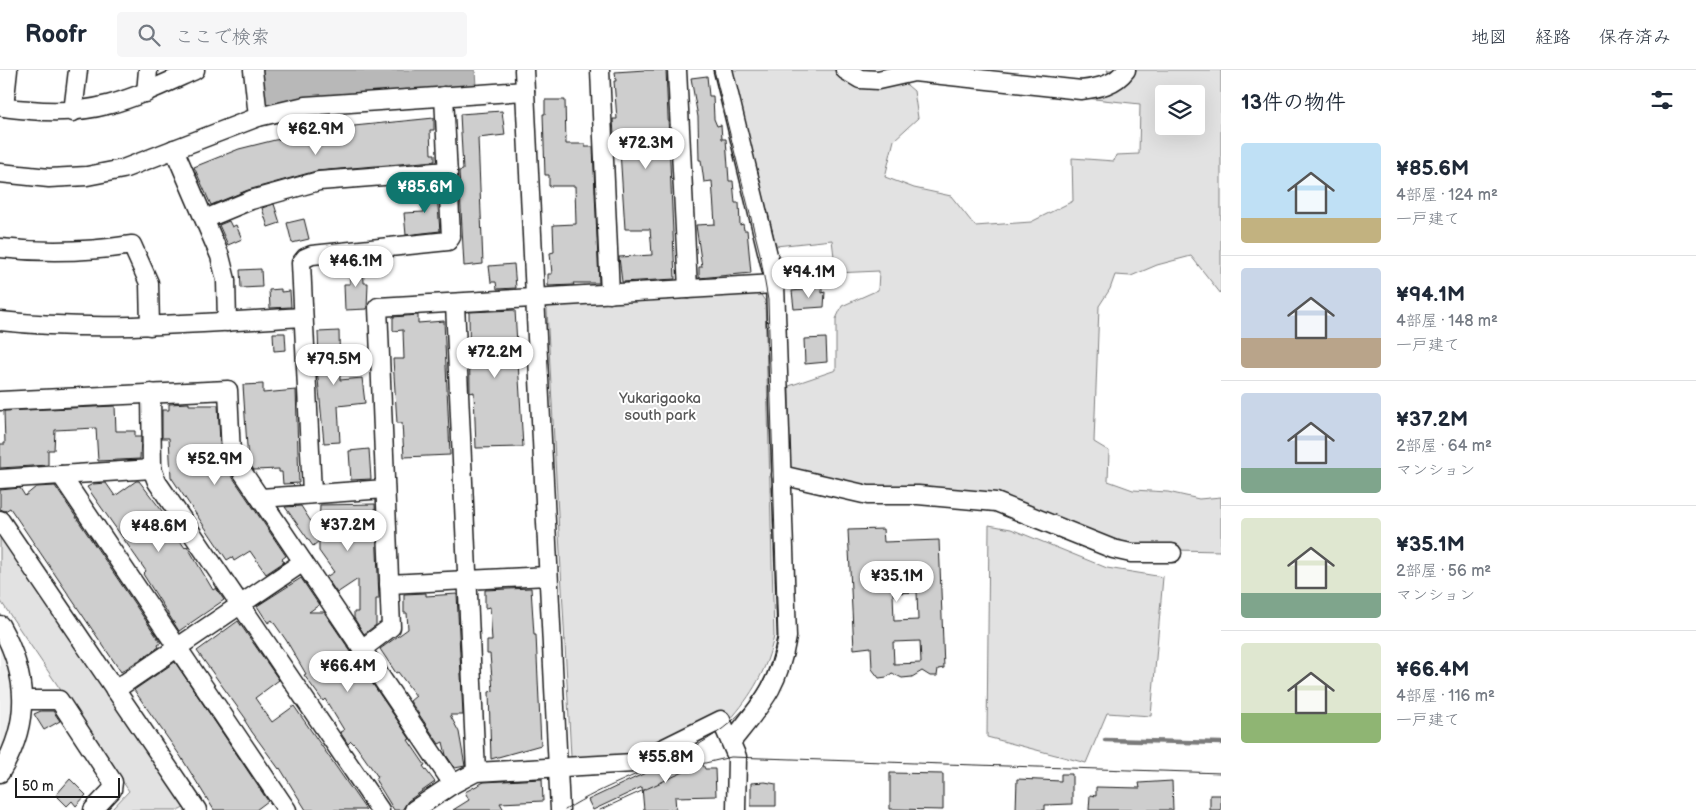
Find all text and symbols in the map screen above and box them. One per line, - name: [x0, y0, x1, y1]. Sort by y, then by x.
- search box: [117, 12, 467, 57]
- text: Roofr: [25, 20, 87, 49]
- icon: search: [135, 21, 163, 49]
- text: ここで検索: [175, 26, 270, 49]
- text: 地図: [1471, 27, 1507, 48]
- text: 経路: [1535, 27, 1571, 48]
- text: 保存済み: [1599, 27, 1671, 48]
- map controls: [1155, 85, 1205, 135]
- button: layers: [1155, 85, 1205, 135]
- icon: filters: [1648, 86, 1676, 114]
- text: 13件の物件: [1241, 90, 1346, 115]
- pin: ¥62.9M: [275, 114, 357, 156]
- text: ¥62.9M: [288, 120, 344, 139]
- pin: ¥72.3M: [605, 128, 687, 170]
- text: ¥72.3M: [619, 134, 673, 153]
- text: ¥85.6M: [1396, 156, 1469, 181]
- icon: home: [1281, 163, 1341, 223]
- pin: ¥85.6M: [384, 172, 466, 214]
- text: ¥85.6M: [397, 178, 453, 197]
- text: 4部屋 · 124 m²: [1396, 186, 1498, 205]
- text: 一戸建て: [1396, 210, 1460, 229]
- pin: ¥46.1M: [315, 246, 397, 288]
- text: ¥46.1M: [329, 252, 383, 271]
- pin: ¥94.1M: [768, 256, 850, 299]
- text: ¥94.1M: [783, 263, 835, 282]
- text: ¥94.1M: [1396, 282, 1465, 307]
- icon: home: [1281, 288, 1341, 348]
- text: 4部屋 · 148 m²: [1396, 312, 1498, 331]
- pin: ¥72.2M: [454, 336, 536, 379]
- text: 一戸建て: [1396, 336, 1460, 355]
- text: ¥72.2M: [467, 343, 523, 362]
- pin: ¥79.5M: [293, 344, 375, 386]
- text: ¥79.5M: [307, 350, 361, 369]
- park label: Yukarigaoka south park: [618, 389, 701, 425]
- text: ¥37.2M: [1396, 407, 1468, 432]
- icon: home: [1281, 413, 1341, 473]
- text: 2部屋 · 64 m²: [1396, 437, 1492, 456]
- pin: ¥52.9M: [174, 444, 256, 486]
- text: ¥52.9M: [187, 450, 243, 469]
- text: マンション: [1396, 461, 1475, 480]
- pin: ¥48.6M: [118, 510, 200, 553]
- pin: ¥37.2M: [307, 510, 389, 552]
- text: ¥37.2M: [321, 516, 375, 535]
- text: ¥48.6M: [131, 517, 187, 536]
- text: ¥35.1M: [1396, 532, 1465, 557]
- icon: home: [1281, 538, 1341, 598]
- pin: ¥35.1M: [856, 560, 938, 603]
- text: 2部屋 · 56 m²: [1396, 562, 1491, 581]
- text: ¥35.1M: [871, 567, 923, 586]
- text: マンション: [1396, 586, 1475, 605]
- pin: ¥66.4M: [307, 650, 389, 693]
- text: ¥66.4M: [320, 657, 376, 676]
- text: ¥66.4M: [1396, 657, 1469, 682]
- icon: home: [1281, 663, 1341, 723]
- text: 4部屋 · 116 m²: [1396, 687, 1495, 706]
- text: 一戸建て: [1396, 711, 1460, 730]
- pin: ¥55.8M: [625, 742, 707, 784]
- text: ¥55.8M: [638, 748, 694, 767]
- scale bar: [15, 775, 120, 798]
- text: 50 m: [22, 778, 54, 795]

